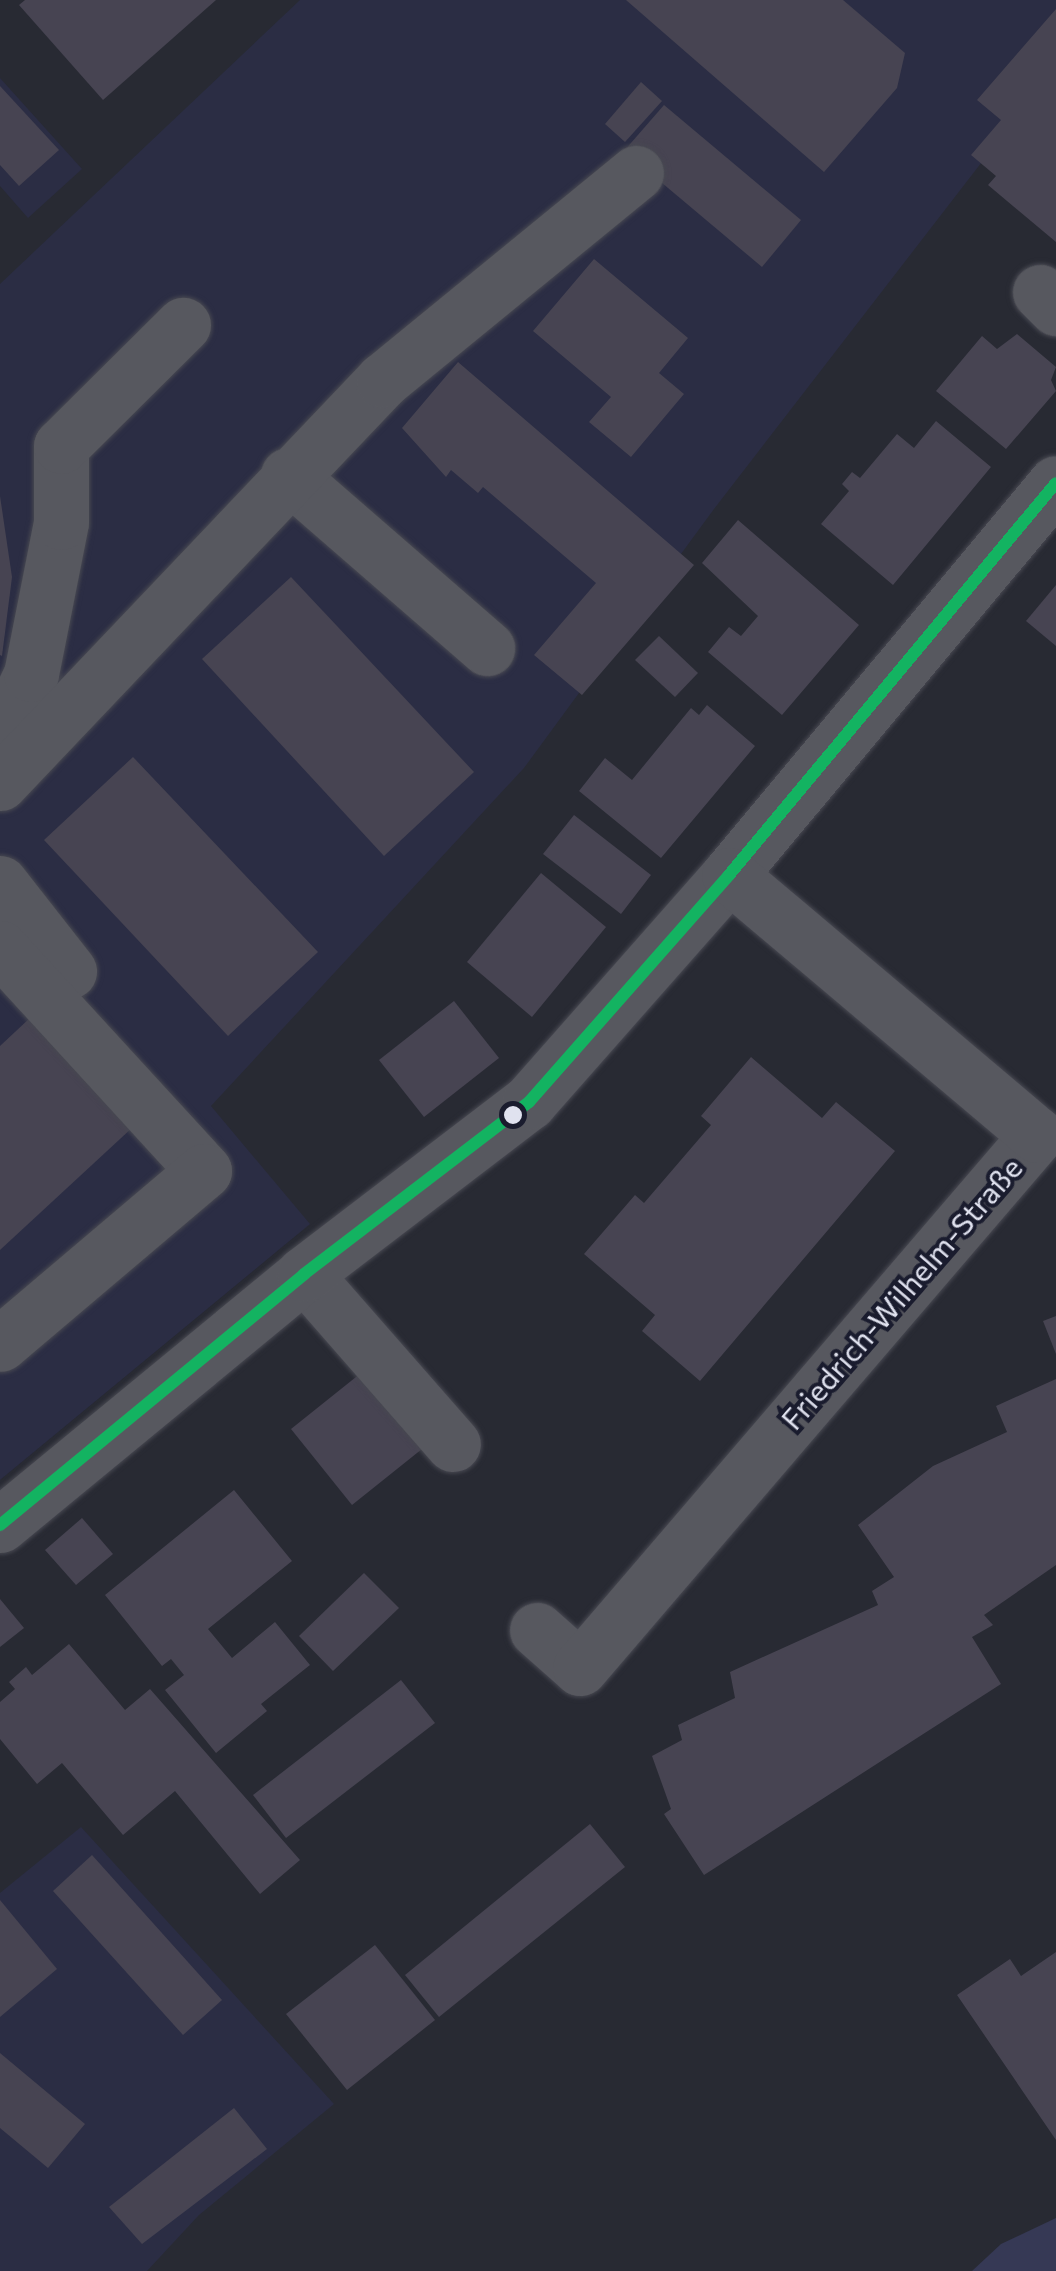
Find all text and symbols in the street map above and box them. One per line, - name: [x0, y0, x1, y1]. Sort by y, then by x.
- unlabelled marker: [503, 1105, 523, 1125]
- street label: Friedrich-Wilhelm-Straße: [773, 1150, 1029, 1436]

